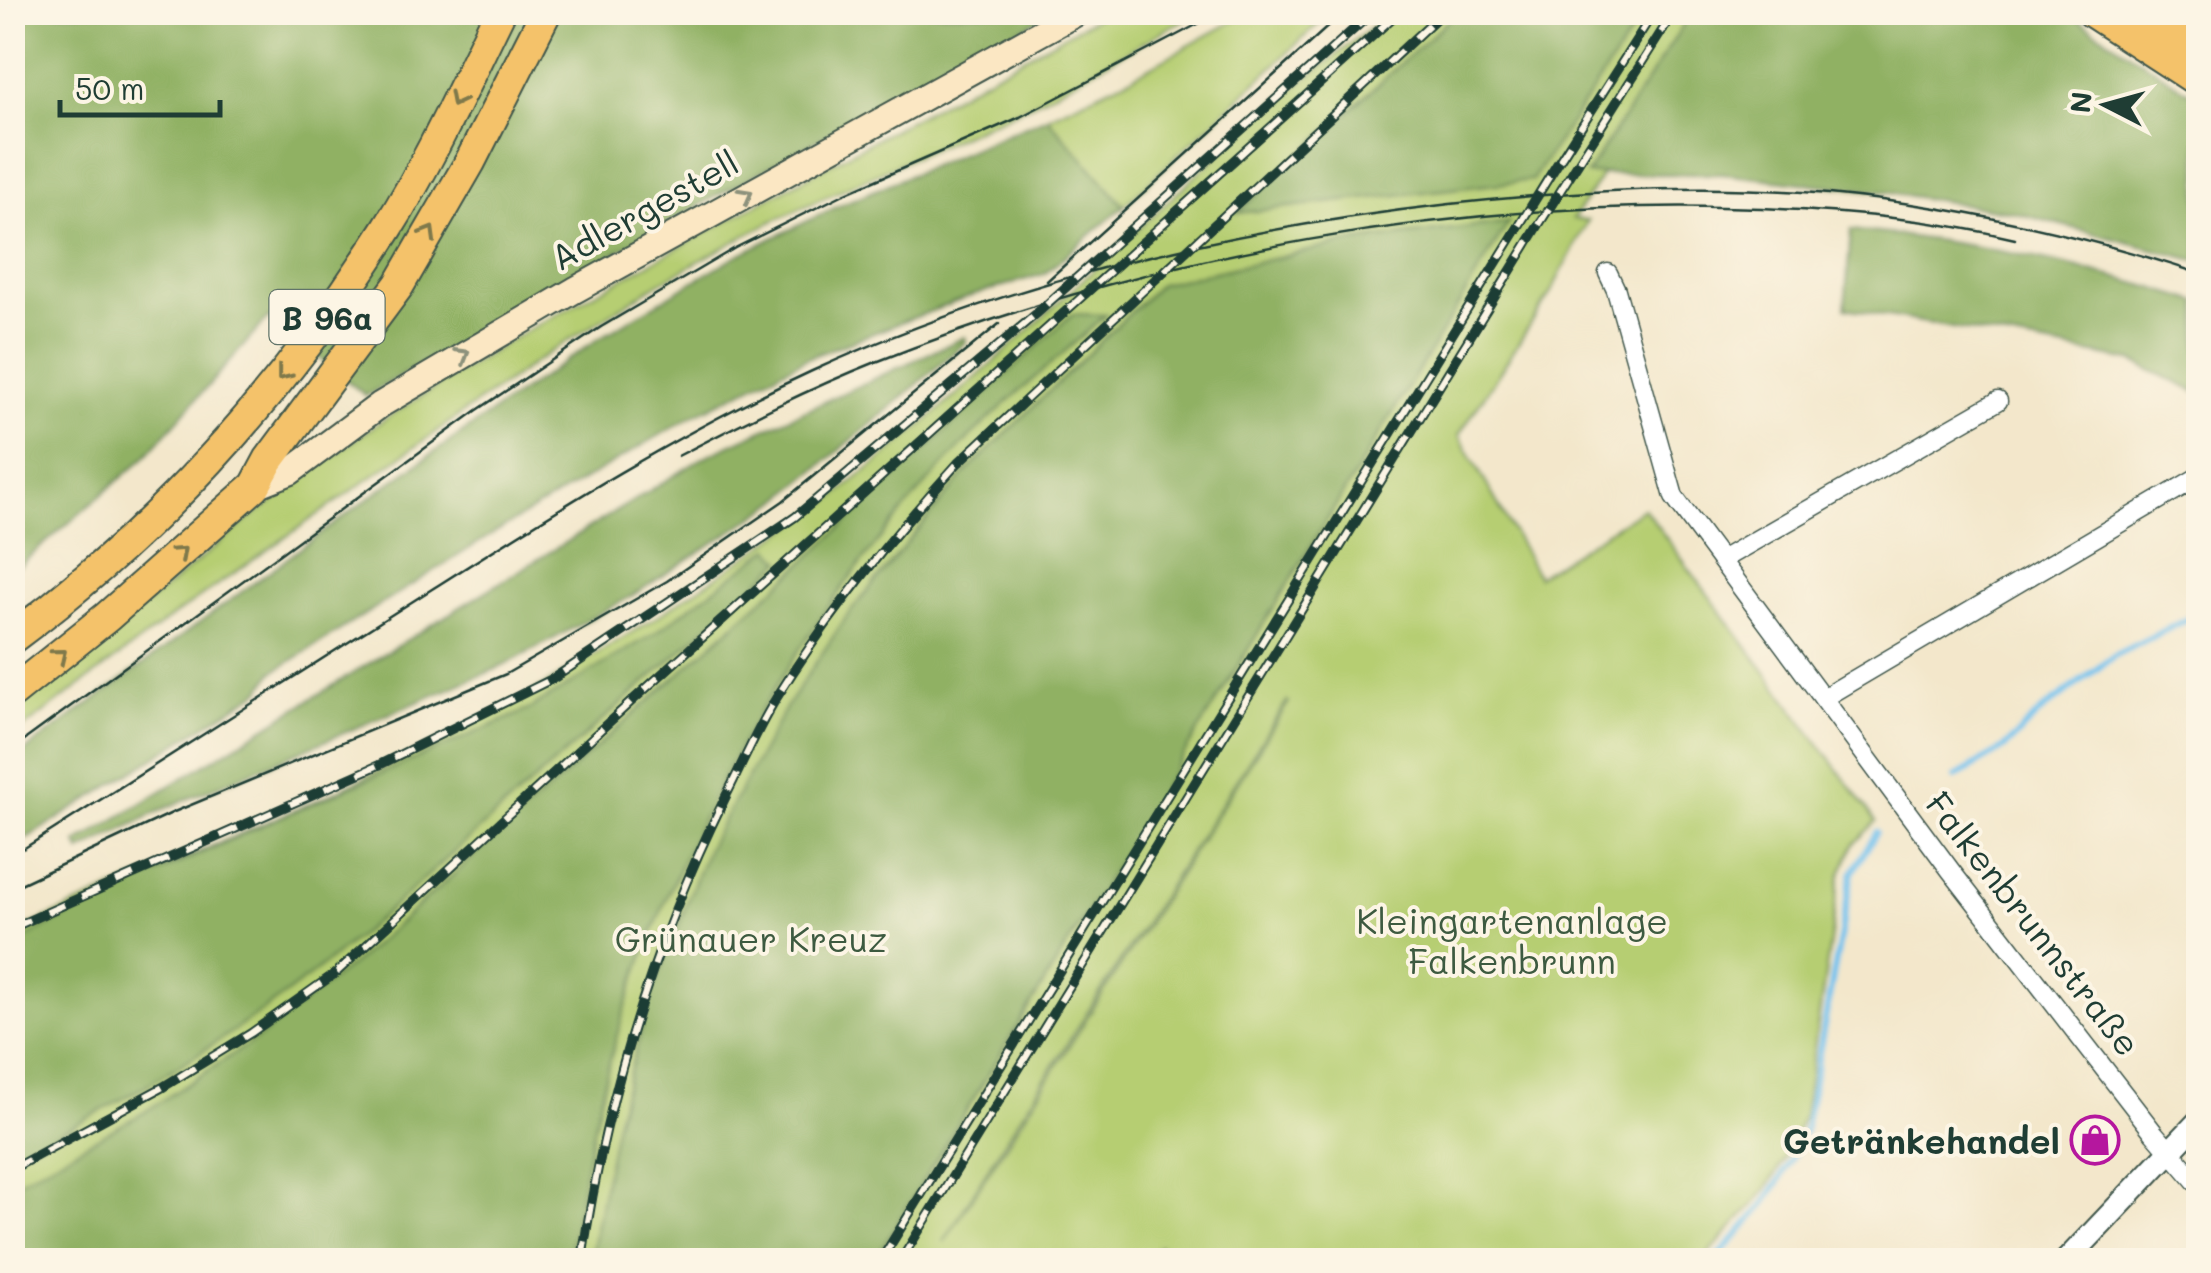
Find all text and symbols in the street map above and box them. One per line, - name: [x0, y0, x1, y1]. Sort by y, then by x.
- scale bar: [60, 55, 220, 117]
- north arrow: [2056, 55, 2156, 155]
- text: 50 m: [75, 68, 145, 108]
- one-way arrow: [449, 89, 468, 107]
- text: N: [2061, 90, 2099, 115]
- street label: Adlergestell: [542, 138, 746, 280]
- one-way arrow: [736, 188, 754, 208]
- one-way arrow: [417, 226, 436, 244]
- road number: B 96a: [270, 290, 384, 344]
- one-way arrow: [452, 348, 470, 367]
- one-way arrow: [277, 363, 295, 381]
- one-way arrow: [168, 546, 187, 564]
- one-way arrow: [49, 649, 67, 667]
- street label: Falkenbrunnstraße: [1916, 781, 2152, 1065]
- park label: Kleingartenanlage Falkenbrunn: [1356, 897, 1668, 983]
- park label: Grünauer Kreuz: [615, 915, 887, 961]
- shop icon: Getränkehandel: [2069, 1114, 2121, 1166]
- place label: Getränkehandel: [1783, 1117, 2060, 1163]

